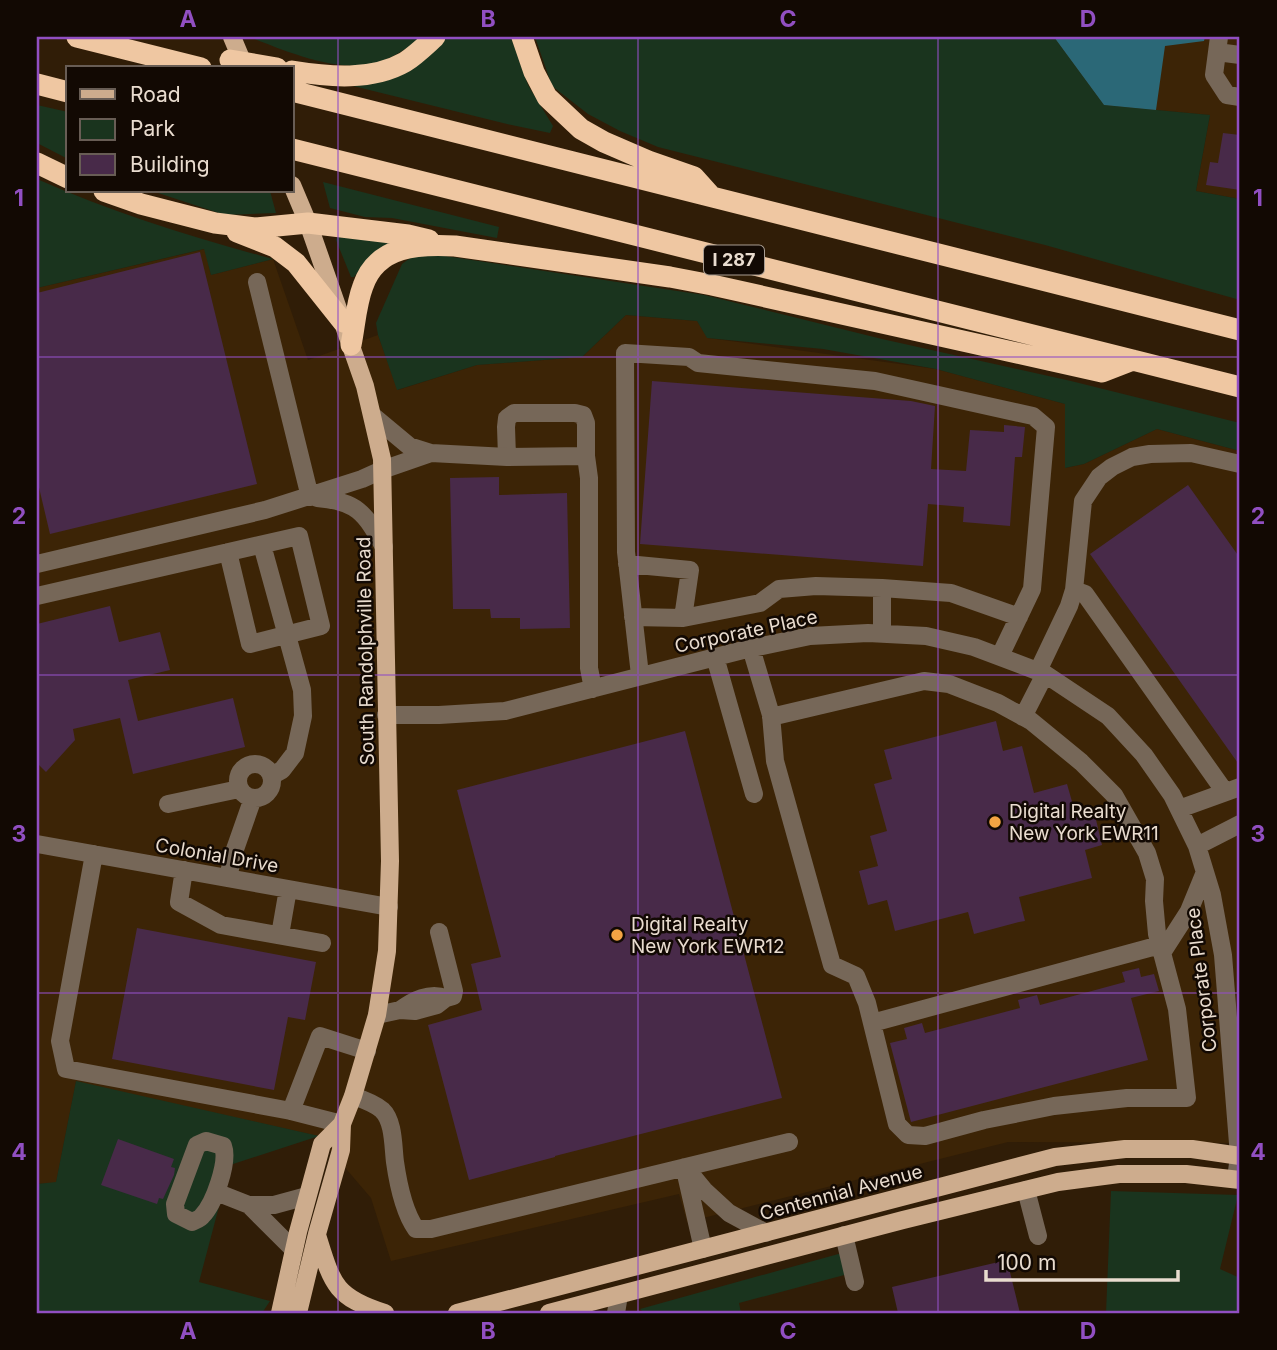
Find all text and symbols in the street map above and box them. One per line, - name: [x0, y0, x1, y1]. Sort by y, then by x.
- text: A: [179, 5, 197, 33]
- text: B: [480, 5, 496, 33]
- text: C: [779, 5, 797, 33]
- text: D: [1080, 5, 1096, 33]
- legend: [66, 66, 294, 192]
- text: Road: [130, 82, 181, 107]
- text: Park: [130, 116, 175, 141]
- text: Building: [130, 152, 210, 177]
- text: 1: [14, 184, 24, 212]
- text: 1: [1253, 184, 1263, 212]
- road number: I 287: [704, 246, 764, 274]
- text: 2: [12, 502, 26, 530]
- text: 2: [1251, 502, 1265, 530]
- street label: South Randolphville Road: [352, 537, 379, 765]
- street label: Corporate Place: [673, 605, 820, 658]
- place label: Digital Realty New York EWR11: [1009, 800, 1159, 845]
- marker: Digital Realty New York EWR11: [987, 814, 1003, 830]
- text: 3: [12, 820, 26, 848]
- text: 3: [1251, 820, 1265, 848]
- street label: Colonial Drive: [153, 833, 280, 878]
- street label: Corporate Place: [1181, 906, 1222, 1053]
- place label: Digital Realty New York EWR12: [631, 913, 785, 958]
- marker: Digital Realty New York EWR12: [609, 927, 625, 943]
- text: 4: [11, 1138, 27, 1166]
- text: 4: [1250, 1138, 1266, 1166]
- street label: Centennial Avenue: [757, 1160, 925, 1225]
- scale bar: [986, 1238, 1179, 1282]
- text: 100 m: [997, 1250, 1056, 1275]
- text: A: [179, 1317, 197, 1345]
- text: B: [480, 1317, 496, 1345]
- text: C: [779, 1317, 797, 1345]
- text: D: [1080, 1317, 1096, 1345]

